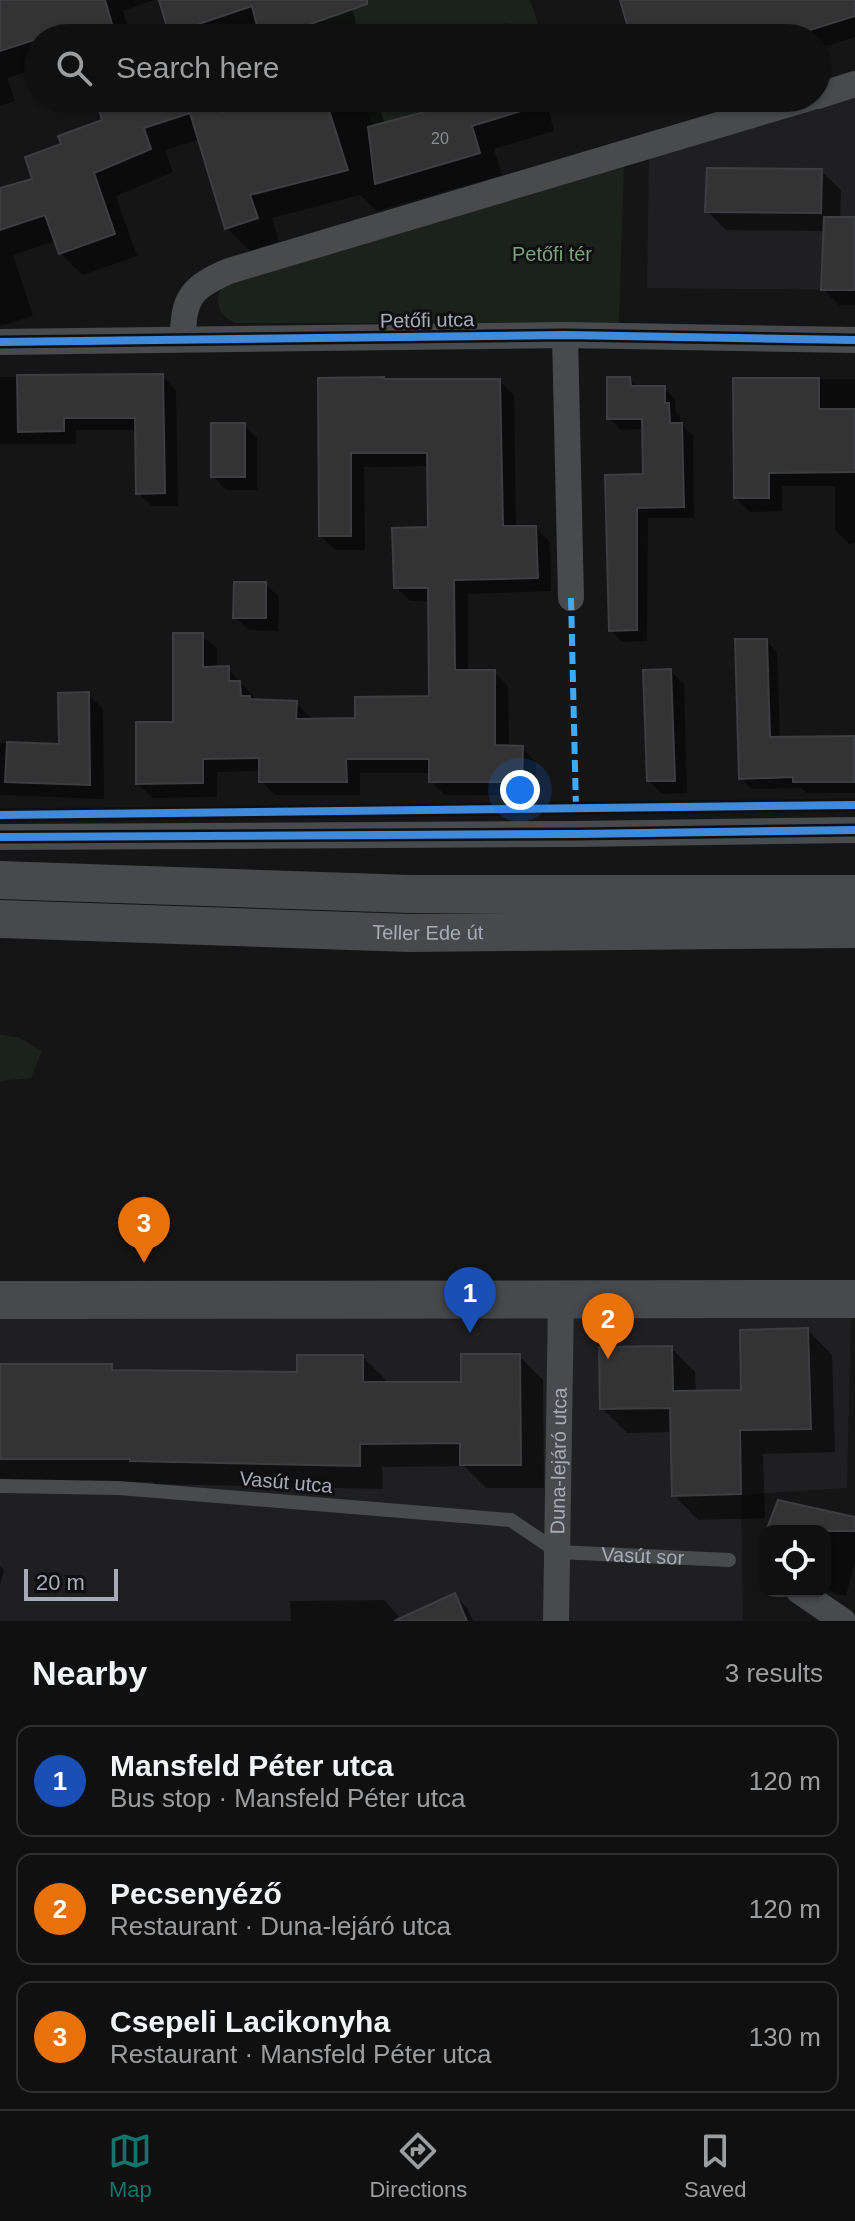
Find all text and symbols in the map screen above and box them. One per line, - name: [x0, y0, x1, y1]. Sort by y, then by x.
- search box: [24, 24, 831, 112]
- icon: search: [52, 46, 96, 90]
- text: Search here: [116, 51, 279, 84]
- house number: 20: [431, 130, 449, 147]
- park label: Petőfi tér: [512, 243, 592, 265]
- street label: Petőfi utca: [380, 308, 475, 332]
- your location: [500, 770, 540, 810]
- street label: Teller Ede út: [372, 921, 484, 944]
- pin: 3: [118, 1197, 170, 1263]
- pin: 1: [444, 1267, 496, 1333]
- pin: 2: [582, 1293, 634, 1359]
- street label: Duna-lejáró utca: [546, 1387, 571, 1535]
- street label: Vasút utca: [239, 1467, 334, 1497]
- map controls: [759, 1525, 831, 1597]
- button: locate: [759, 1525, 831, 1597]
- street label: Vasút sor: [601, 1543, 685, 1569]
- scale bar: [24, 1565, 118, 1601]
- text: 20 m: [36, 1570, 85, 1595]
- text: Nearby: [32, 1654, 147, 1692]
- text: 3 results: [725, 1658, 823, 1688]
- text: Mansfeld Péter utca: [110, 1749, 393, 1782]
- text: 1: [53, 1766, 67, 1796]
- text: 120 m: [749, 1766, 821, 1796]
- text: Bus stop · Mansfeld Péter utca: [110, 1783, 466, 1813]
- text: Pecsenyéző: [110, 1877, 282, 1910]
- text: 2: [53, 1894, 67, 1924]
- text: 120 m: [749, 1894, 821, 1924]
- text: Restaurant · Duna-lejáró utca: [110, 1911, 451, 1941]
- text: Csepeli Lacikonyha: [110, 2005, 390, 2038]
- text: 3: [53, 2022, 67, 2052]
- text: 130 m: [749, 2022, 821, 2052]
- text: Restaurant · Mansfeld Péter utca: [110, 2039, 492, 2069]
- tab: Map: [108, 2129, 152, 2203]
- tab: Directions: [369, 2129, 467, 2203]
- tab: Saved: [684, 2129, 747, 2203]

